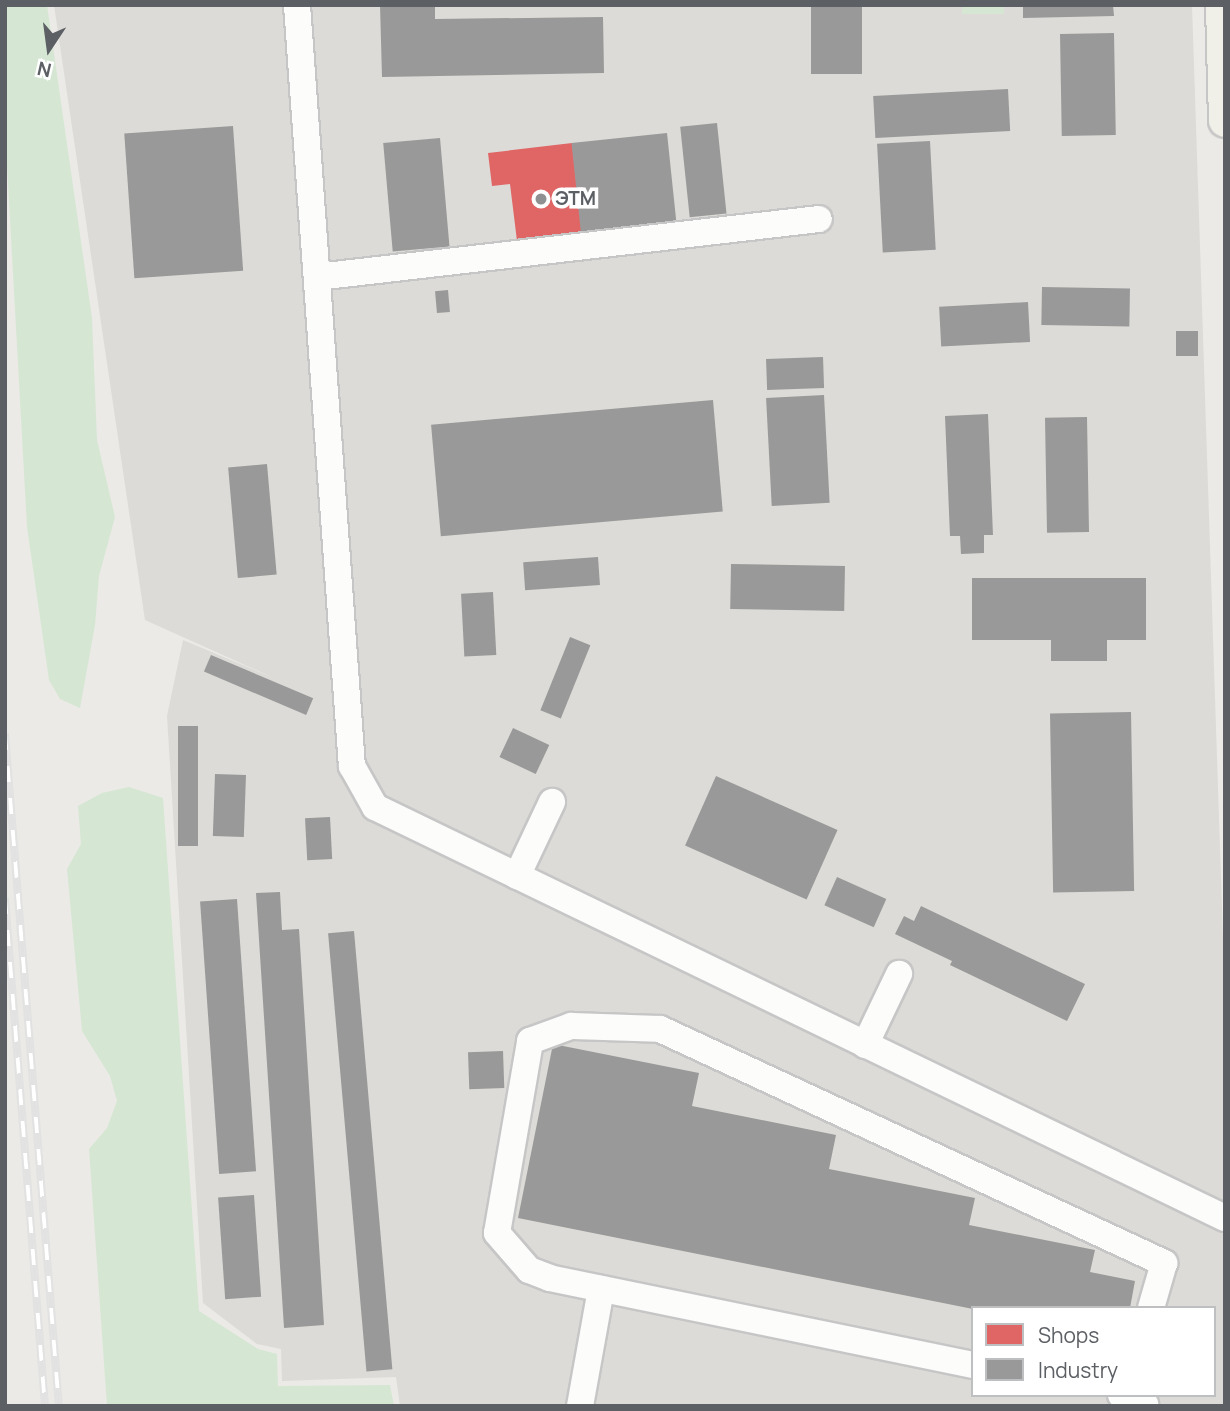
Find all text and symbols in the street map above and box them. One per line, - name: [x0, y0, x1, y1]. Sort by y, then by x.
- north arrow: [14, 14, 84, 84]
- text: N: [35, 55, 54, 84]
- place label: ЭТМ: [555, 188, 596, 210]
- marker: ЭТМ: [533, 191, 549, 207]
- legend: [971, 1306, 1216, 1397]
- text: Shops: [1038, 1321, 1099, 1349]
- text: Industry: [1038, 1356, 1118, 1384]

